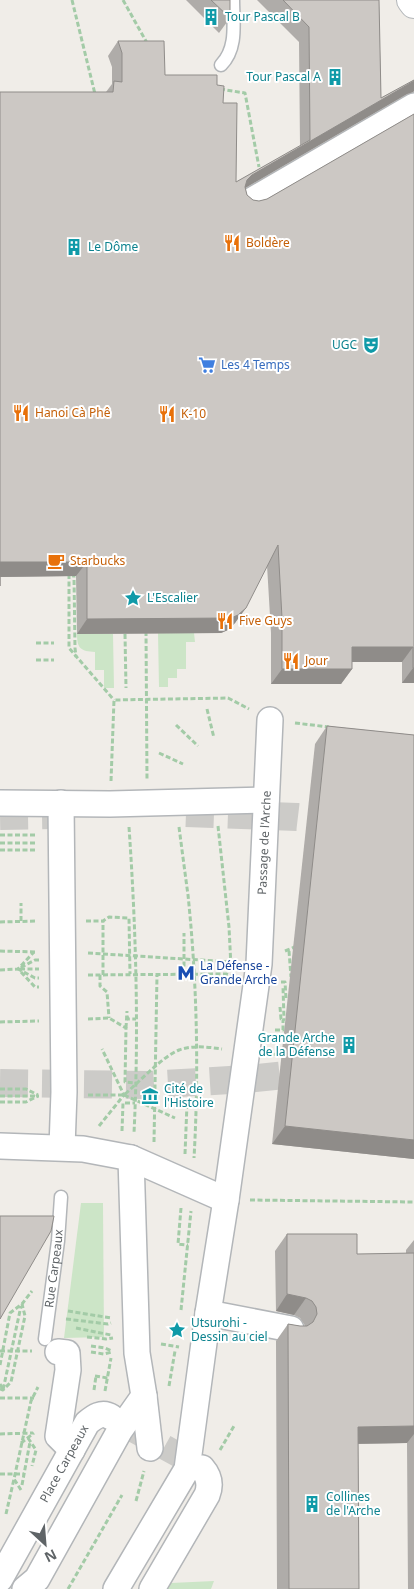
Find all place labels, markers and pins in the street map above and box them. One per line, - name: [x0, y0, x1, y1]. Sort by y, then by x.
- building icon: Tour Pascal B: [201, 7, 221, 27]
- place label: Tour Pascal B: [225, 8, 300, 25]
- building icon: Tour Pascal A: [325, 67, 345, 87]
- place label: Tour Pascal A: [246, 68, 321, 85]
- restaurant icon: Boldère: [222, 233, 242, 253]
- place label: Boldère: [246, 234, 290, 251]
- building icon: Le Dôme: [64, 237, 84, 257]
- place label: Le Dôme: [88, 238, 138, 255]
- theatre icon: UGC: [361, 335, 381, 355]
- place label: UGC: [332, 336, 357, 353]
- supermarket icon: Les 4 Temps: [197, 355, 217, 375]
- place label: Les 4 Temps: [221, 356, 290, 373]
- restaurant icon: Hanoi Cà Phê: [11, 403, 31, 423]
- place label: Hanoi Cà Phê: [35, 404, 111, 421]
- restaurant icon: K-10: [157, 404, 177, 424]
- place label: K-10: [181, 405, 206, 422]
- cafe icon: Starbucks: [46, 551, 66, 571]
- place label: Starbucks: [70, 552, 126, 569]
- place icon: L'Escalier: [123, 588, 143, 608]
- place label: L'Escalier: [147, 589, 198, 606]
- restaurant icon: Five Guys: [215, 611, 235, 631]
- place label: Five Guys: [239, 612, 293, 629]
- restaurant icon: Jour: [281, 651, 301, 671]
- place label: Jour: [304, 652, 328, 669]
- place label: La Défense - Grande Arche: [200, 957, 277, 988]
- metro station icon: La Défense - Grande Arche: [176, 963, 196, 983]
- place label: Grande Arche de la Défense: [258, 1029, 335, 1060]
- building icon: Grande Arche de la Défense: [339, 1035, 359, 1055]
- place label: Cité de l'Histoire: [164, 1080, 214, 1111]
- museum icon: Cité de l'Histoire: [140, 1086, 160, 1106]
- place label: Utsurohi - Dessin au ciel: [191, 1314, 268, 1345]
- place icon: Utsurohi - Dessin au ciel: [167, 1320, 187, 1340]
- place label: Collines de l'Arche: [326, 1488, 381, 1519]
- building icon: Collines de l'Arche: [302, 1494, 322, 1514]

